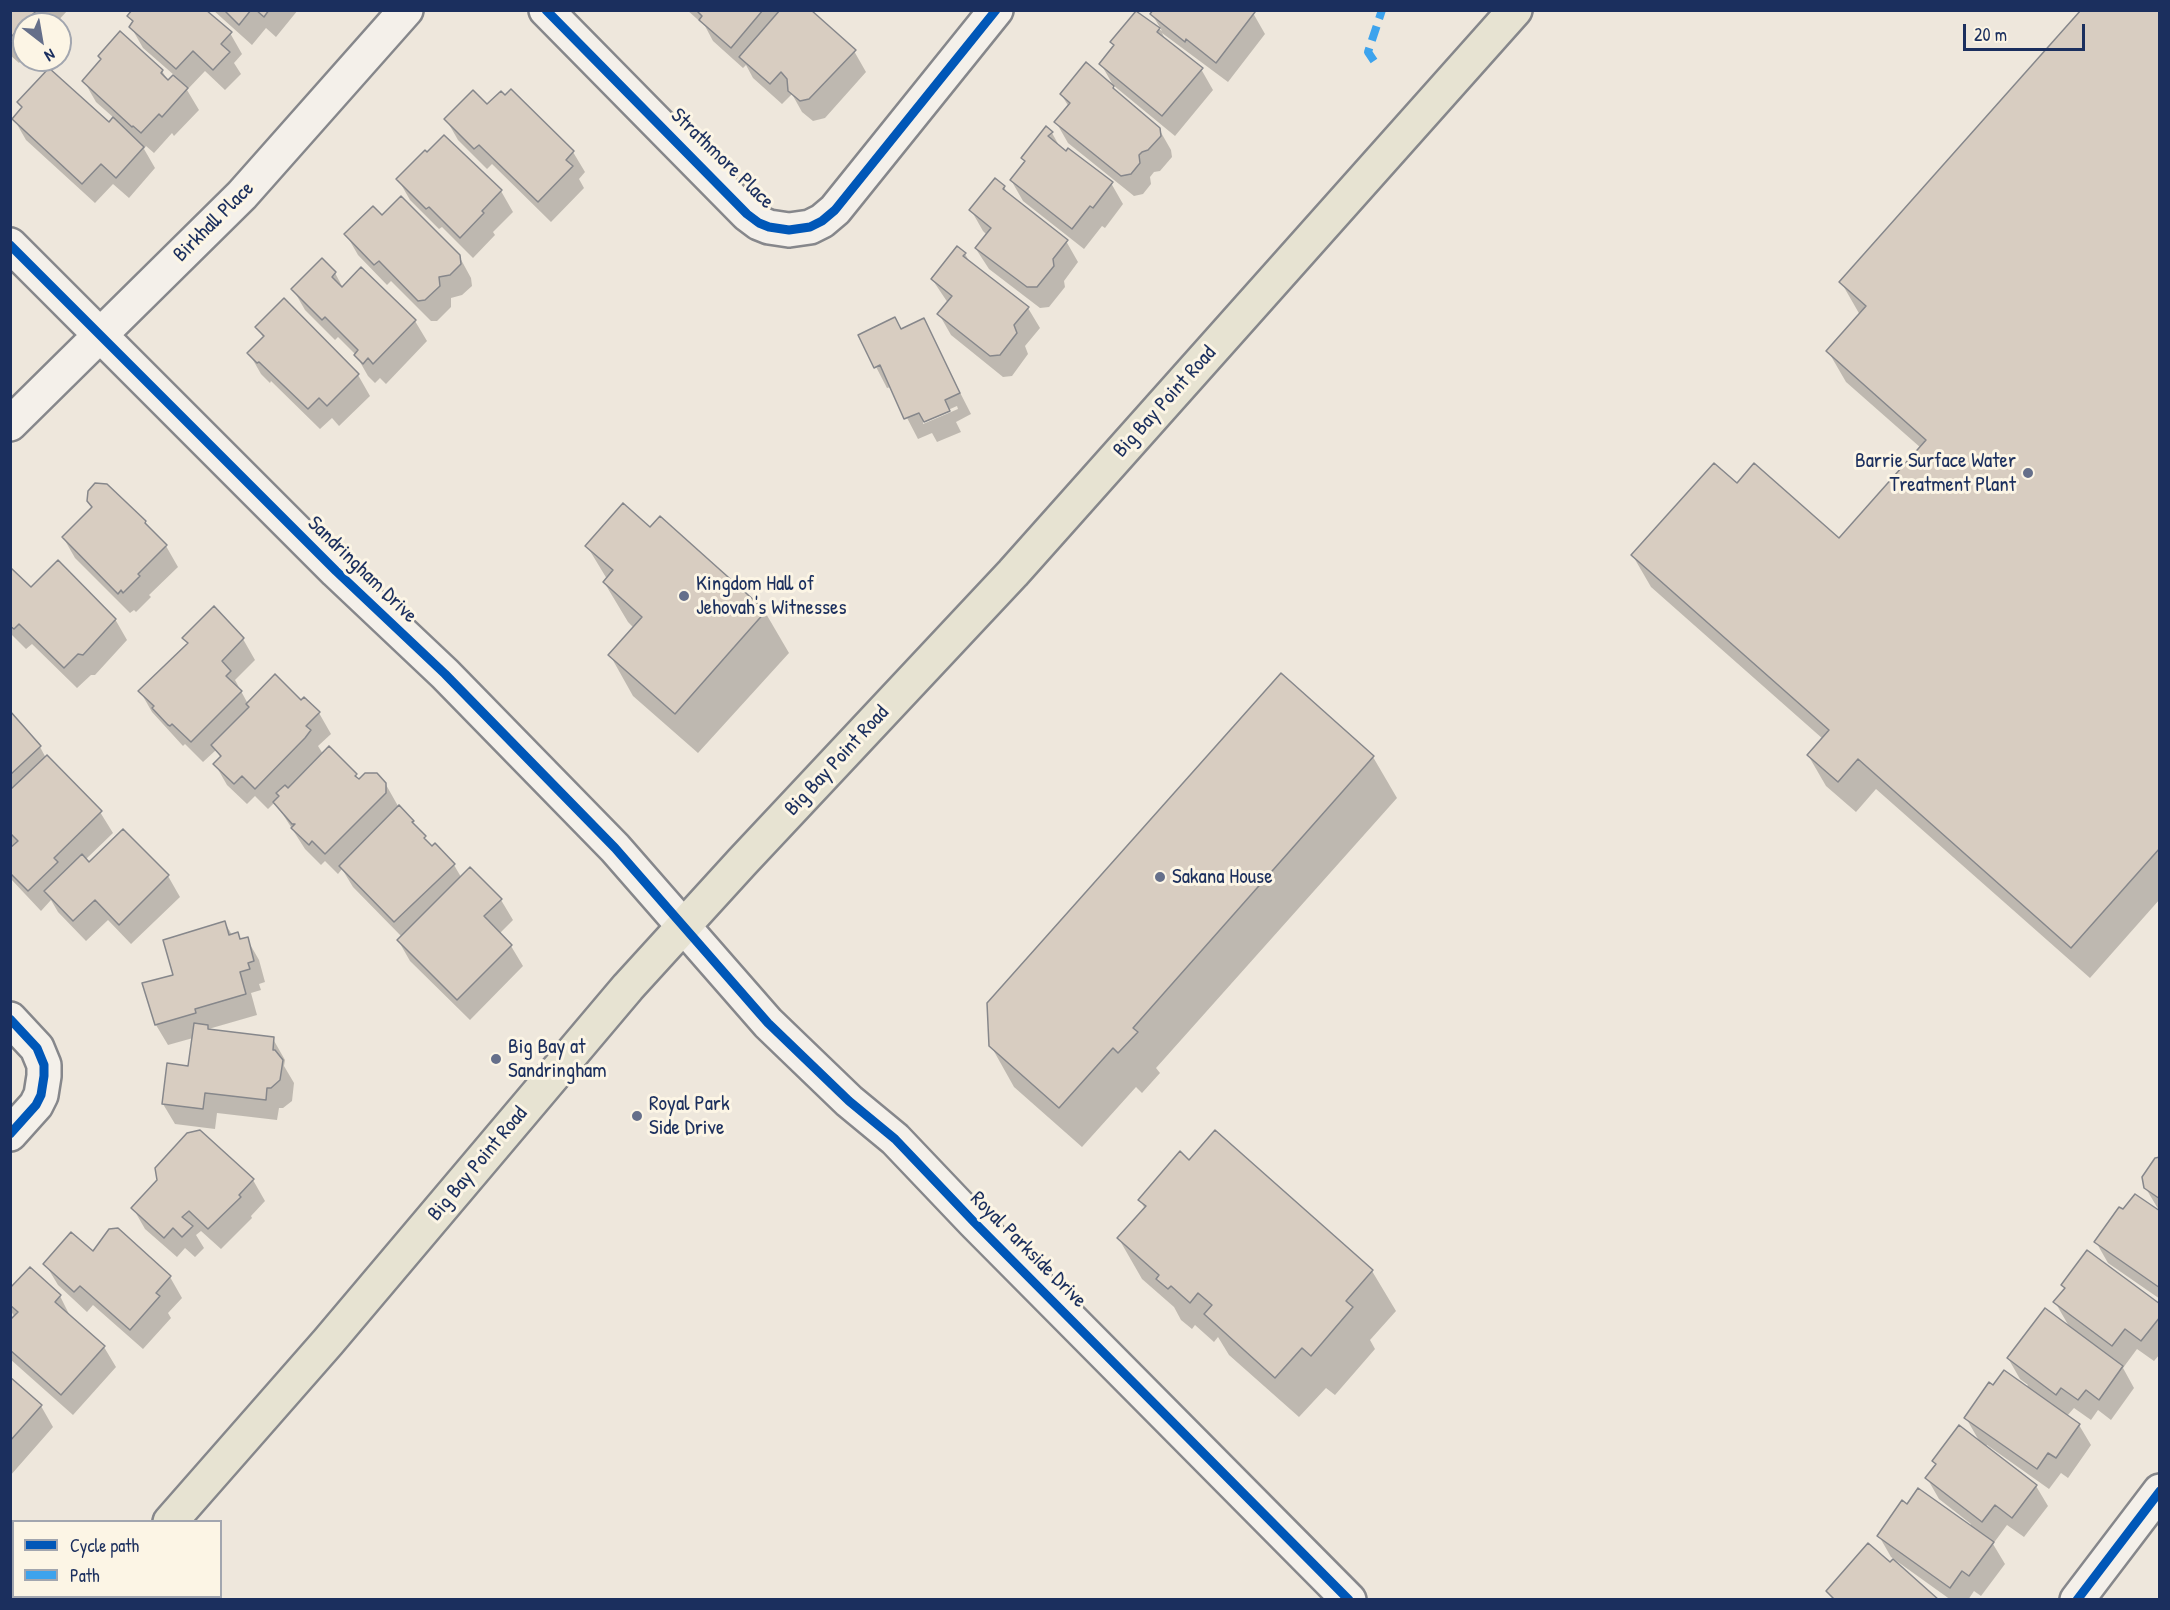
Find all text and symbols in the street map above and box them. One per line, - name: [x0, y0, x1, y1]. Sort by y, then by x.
- north arrow: [12, 12, 72, 72]
- scale bar: [1966, 12, 2088, 50]
- text: 20 m: [1974, 22, 2007, 47]
- text: N: [41, 44, 60, 67]
- street label: Strathmore Place: [665, 104, 779, 214]
- street label: Birkhall Place: [168, 176, 260, 268]
- street label: Big Bay Point Road: [1108, 341, 1222, 463]
- place label: Barrie Surface Water Treatment Plant: [1855, 448, 2016, 498]
- marker: Barrie Surface Water Treatment Plant: [2021, 466, 2035, 480]
- street label: Sandringham Drive: [302, 511, 422, 629]
- place label: Kingdom Hall of Jehovah's Witnesses: [696, 571, 847, 621]
- marker: Kingdom Hall of Jehovah's Witnesses: [677, 589, 691, 603]
- street label: Big Bay Point Road: [780, 701, 894, 821]
- place label: Sakana House: [1172, 864, 1273, 890]
- marker: Sakana House: [1153, 870, 1167, 884]
- place label: Big Bay at Sandringham: [508, 1034, 607, 1084]
- marker: Big Bay at Sandringham: [489, 1052, 503, 1066]
- place label: Royal Park Side Drive: [649, 1091, 730, 1141]
- street label: Big Bay Point Road: [423, 1102, 533, 1226]
- marker: Royal Park Side Drive: [630, 1109, 644, 1123]
- street label: Royal Parkside Drive: [965, 1187, 1091, 1313]
- legend: [12, 1520, 222, 1598]
- text: Cycle path: [70, 1533, 139, 1558]
- text: Path: [70, 1563, 99, 1588]

